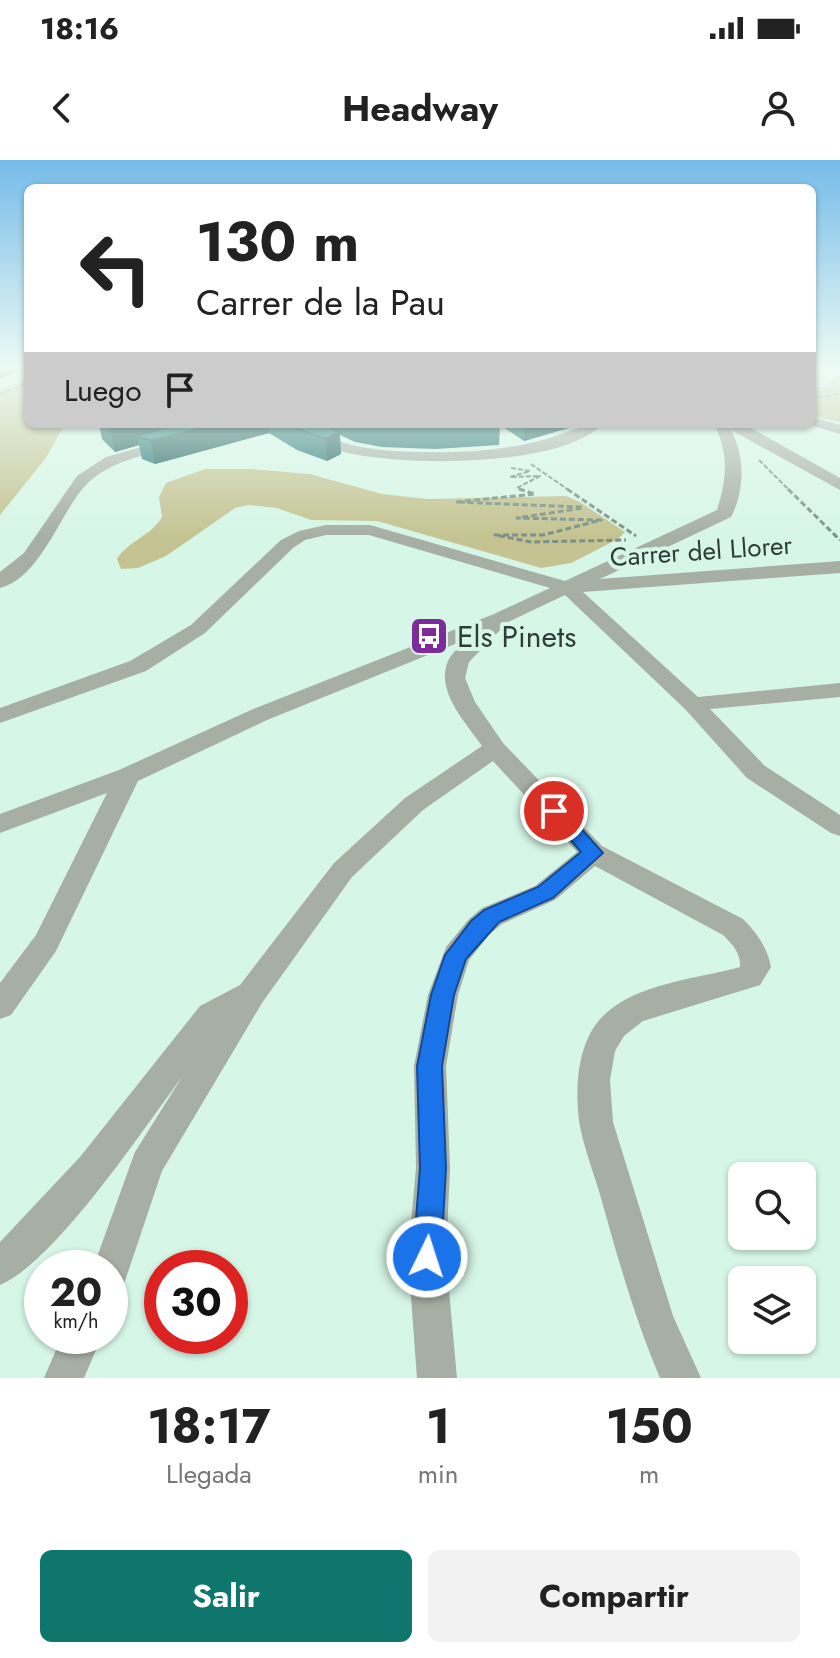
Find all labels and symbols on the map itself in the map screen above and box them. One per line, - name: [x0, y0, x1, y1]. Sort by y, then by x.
- street label: Carrer del Llorer: [609, 526, 793, 576]
- bus stop icon: Els Pinets: [408, 615, 450, 657]
- place label: Els Pinets: [457, 615, 576, 658]
- pin: [520, 777, 588, 845]
- position arrow: [385, 1215, 469, 1299]
- speed limit sign: 30: [144, 1250, 248, 1354]

